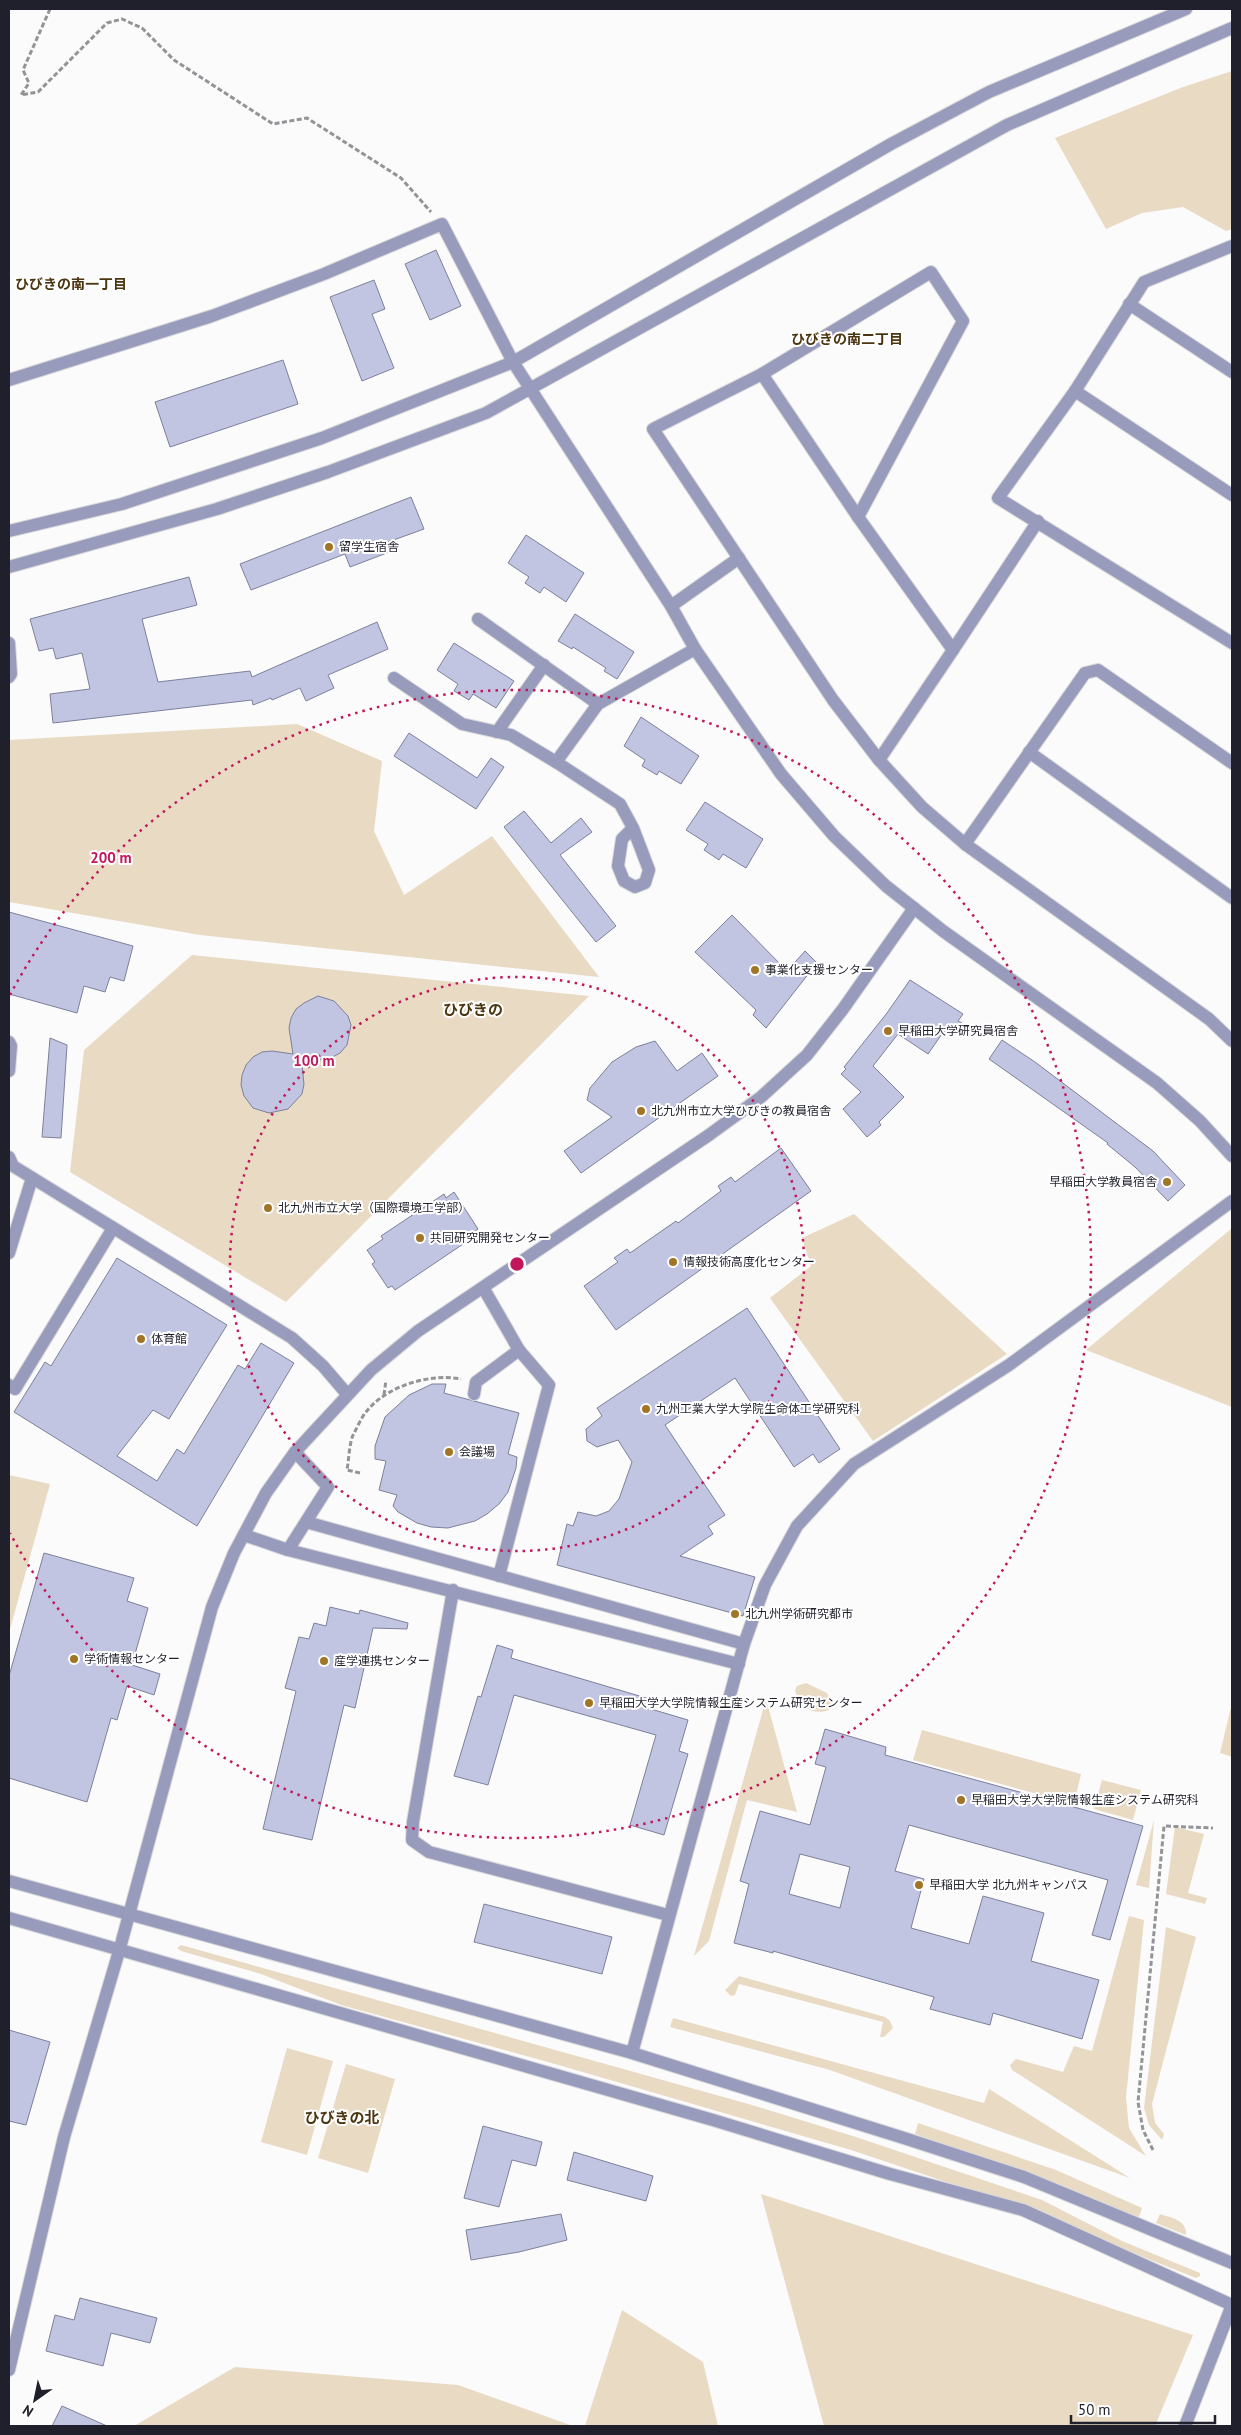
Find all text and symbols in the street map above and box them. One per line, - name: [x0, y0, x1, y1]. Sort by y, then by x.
- district label: ひびきの南一丁目: [15, 275, 127, 293]
- district label: ひびきの南二丁目: [791, 330, 903, 348]
- place label: 留学生宿舎: [339, 539, 399, 554]
- marker: 留学生宿舎: [323, 541, 335, 553]
- text: 200 m: [90, 848, 132, 867]
- place label: 事業化支援センター: [765, 962, 873, 977]
- marker: 事業化支援センター: [749, 964, 761, 976]
- district label: ひびきの: [443, 1000, 503, 1019]
- place label: 早稲田大学研究員宿舎: [898, 1023, 1018, 1038]
- marker: 早稲田大学研究員宿舎: [882, 1025, 894, 1037]
- text: 100 m: [293, 1051, 335, 1070]
- place label: 北九州市立大学ひびきの教員宿舎: [651, 1103, 831, 1118]
- marker: 北九州市立大学ひびきの教員宿舎: [635, 1105, 647, 1117]
- place label: 早稲田大学教員宿舎: [1049, 1174, 1157, 1189]
- marker: 早稲田大学教員宿舎: [1161, 1176, 1173, 1188]
- place label: 北九州市立大学（国際環境工学部）: [278, 1200, 470, 1215]
- marker: 北九州市立大学（国際環境工学部）: [262, 1202, 274, 1214]
- place label: 共同研究開発センター: [430, 1230, 550, 1245]
- marker: 共同研究開発センター: [414, 1232, 426, 1244]
- place label: 情報技術高度化センター: [683, 1254, 815, 1269]
- centre of rings: [508, 1255, 526, 1273]
- marker: 情報技術高度化センター: [667, 1256, 679, 1268]
- place label: 体育館: [151, 1331, 187, 1346]
- marker: 体育館: [135, 1333, 147, 1345]
- place label: 九州工業大学大学院生命体工学研究科: [656, 1401, 860, 1416]
- marker: 九州工業大学大学院生命体工学研究科: [640, 1403, 652, 1415]
- place label: 会議場: [459, 1444, 495, 1459]
- marker: 会議場: [443, 1446, 455, 1458]
- place label: 北九州学術研究都市: [745, 1606, 853, 1621]
- marker: 北九州学術研究都市: [729, 1608, 741, 1620]
- place label: 学術情報センター: [84, 1651, 180, 1666]
- marker: 学術情報センター: [68, 1653, 80, 1665]
- place label: 産学連携センター: [334, 1653, 430, 1668]
- marker: 産学連携センター: [318, 1655, 330, 1667]
- place label: 早稲田大学大学院情報生産システム研究センター: [599, 1695, 863, 1710]
- marker: 早稲田大学大学院情報生産システム研究センター: [583, 1697, 595, 1709]
- place label: 早稲田大学大学院情報生産システム研究科: [971, 1792, 1199, 1807]
- marker: 早稲田大学大学院情報生産システム研究科: [955, 1794, 967, 1806]
- place label: 早稲田大学 北九州キャンパス: [929, 1877, 1088, 1892]
- marker: 早稲田大学 北九州キャンパス: [913, 1879, 925, 1891]
- district label: ひびきの北: [304, 2108, 380, 2127]
- north arrow: [10, 2375, 60, 2425]
- scale bar: [1071, 2392, 1215, 2424]
- text: 50 m: [1078, 2400, 1111, 2419]
- text: N: [19, 2401, 37, 2421]

